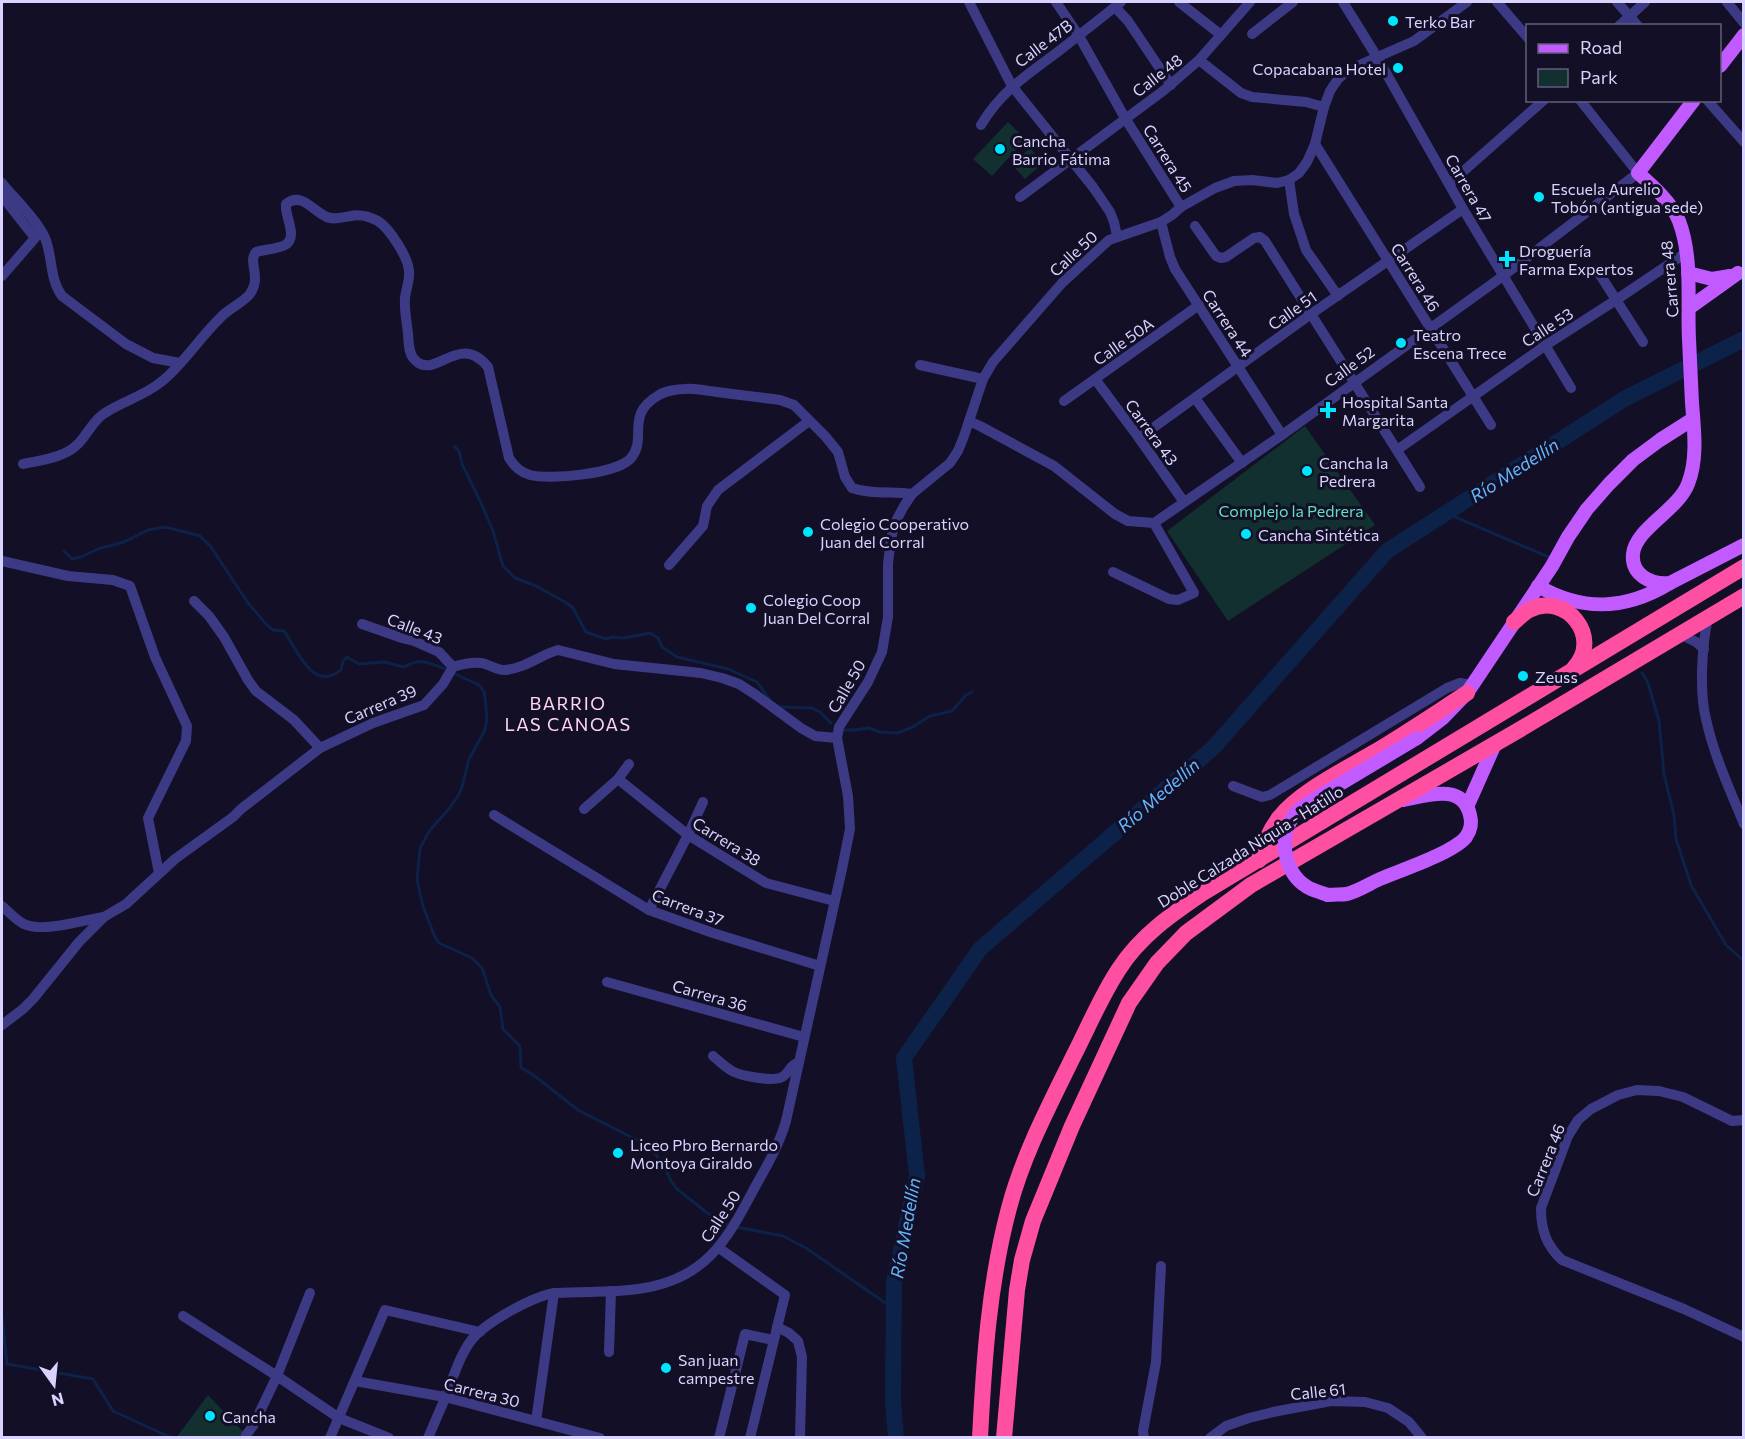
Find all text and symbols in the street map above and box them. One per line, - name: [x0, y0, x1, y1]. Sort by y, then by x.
- place label: Terko Bar: [1405, 12, 1475, 31]
- marker: Terko Bar: [1386, 14, 1400, 28]
- street label: Calle 47B: [1011, 15, 1075, 71]
- legend: [1526, 24, 1721, 102]
- text: Road: [1580, 36, 1622, 58]
- street label: Calle 48: [1128, 50, 1186, 100]
- place label: Copacabana Hotel: [1253, 59, 1386, 78]
- marker: Copacabana Hotel: [1391, 61, 1405, 75]
- text: Park: [1580, 66, 1618, 88]
- street label: Carrera 45: [1140, 120, 1196, 196]
- place label: Cancha Barrio Fátima: [1012, 131, 1110, 168]
- marker: Cancha Barrio Fátima: [993, 142, 1007, 156]
- street label: Carrera 47: [1442, 150, 1496, 226]
- place label: Escuela Aurelio Tobón (antigua sede): [1551, 179, 1703, 216]
- marker: Escuela Aurelio Tobón (antigua sede): [1532, 190, 1546, 204]
- street label: Calle 50: [1045, 226, 1101, 280]
- street label: Carrera 46: [1387, 239, 1445, 315]
- street label: Carrera 48: [1656, 240, 1682, 318]
- place label: Droguería Farma Expertos: [1519, 241, 1633, 278]
- marker: Droguería Farma Expertos: [1500, 252, 1514, 266]
- street label: Carrera 44: [1199, 285, 1257, 361]
- street label: Calle 51: [1264, 286, 1320, 334]
- street label: Calle 53: [1518, 303, 1576, 351]
- street label: Calle 50A: [1089, 313, 1157, 369]
- place label: Teatro Escena Trece: [1413, 325, 1507, 362]
- marker: Teatro Escena Trece: [1394, 336, 1408, 350]
- street label: Calle 52: [1320, 341, 1378, 390]
- place label: Hospital Santa Margarita: [1342, 392, 1448, 429]
- street label: Carrera 43: [1122, 395, 1182, 469]
- marker: Hospital Santa Margarita: [1319, 401, 1337, 419]
- water label: Río Medellín: [1465, 433, 1563, 507]
- place label: Cancha la Pedrera: [1319, 453, 1388, 490]
- marker: Cancha la Pedrera: [1300, 464, 1314, 478]
- park label: Complejo la Pedrera: [1218, 501, 1364, 520]
- place label: Colegio Cooperativo Juan del Corral: [820, 514, 969, 551]
- marker: Colegio Cooperativo Juan del Corral: [801, 525, 815, 539]
- place label: Cancha Sintética: [1258, 525, 1379, 544]
- marker: Cancha Sintética: [1239, 527, 1253, 541]
- place label: Colegio Coop Juan Del Corral: [763, 590, 870, 627]
- marker: Colegio Coop Juan Del Corral: [744, 601, 758, 615]
- street label: Calle 43: [385, 609, 445, 647]
- street label: Calle 50: [823, 656, 869, 716]
- place label: Zeuss: [1535, 667, 1578, 686]
- marker: Zeuss: [1516, 669, 1530, 683]
- street label: Carrera 39: [341, 680, 419, 728]
- district label: BARRIO LAS CANOAS: [504, 692, 632, 735]
- water label: Río Medellín: [1112, 753, 1204, 837]
- street label: Doble Calzada Niquia - Hatillo: [1154, 781, 1346, 911]
- street label: Carrera 38: [689, 813, 765, 869]
- street label: Carrera 37: [649, 885, 727, 929]
- street label: Carrera 36: [670, 975, 750, 1015]
- street label: Carrera 46: [1522, 1121, 1568, 1199]
- place label: Liceo Pbro Bernardo Montoya Giraldo: [630, 1135, 778, 1172]
- marker: Liceo Pbro Bernardo Montoya Giraldo: [611, 1146, 625, 1160]
- water label: Río Medellín: [885, 1176, 925, 1280]
- street label: Calle 50: [696, 1186, 744, 1246]
- place label: San juan campestre: [678, 1350, 755, 1387]
- north arrow: [24, 1355, 84, 1415]
- marker: San juan campestre: [659, 1361, 673, 1375]
- street label: Carrera 30: [442, 1373, 522, 1411]
- street label: Calle 61: [1289, 1379, 1347, 1403]
- text: N: [50, 1389, 66, 1411]
- place label: Cancha: [222, 1407, 276, 1426]
- marker: Cancha: [203, 1409, 217, 1423]

